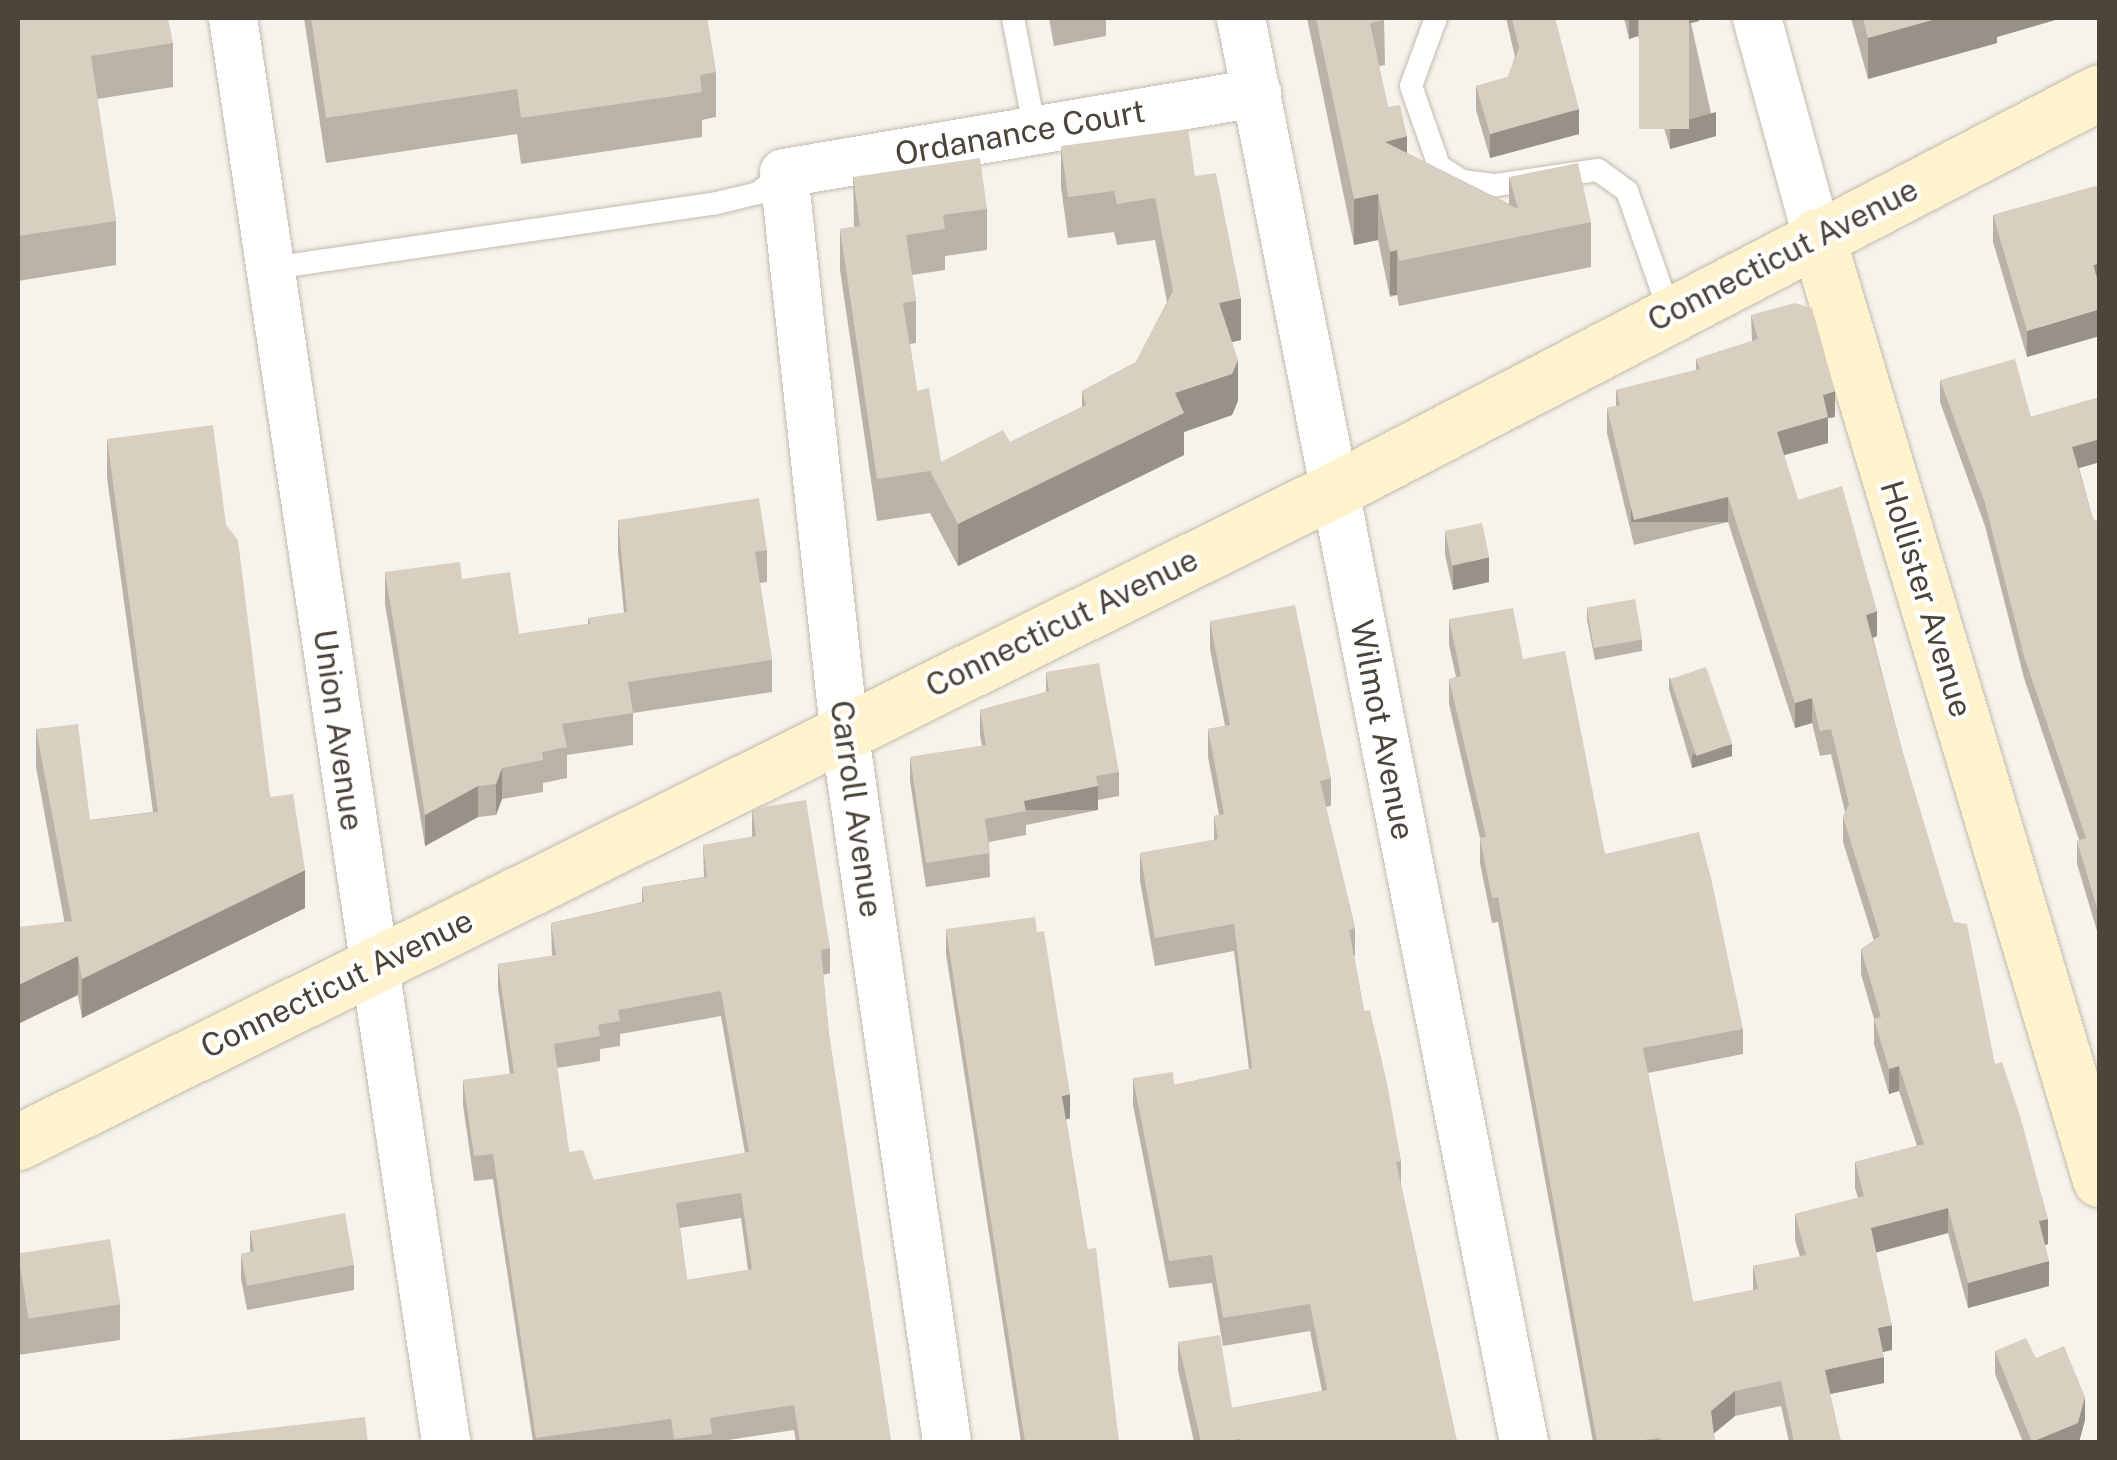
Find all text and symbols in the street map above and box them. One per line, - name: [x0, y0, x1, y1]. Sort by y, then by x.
- street label: Ordanance Court: [892, 92, 1148, 174]
- street label: Connecticut Avenue: [1641, 170, 1925, 340]
- street label: Hollister Avenue: [1872, 476, 1980, 722]
- street label: Connecticut Avenue: [920, 540, 1204, 706]
- street label: Wilmot Avenue: [1342, 617, 1422, 843]
- street label: Union Avenue: [305, 627, 371, 833]
- street label: Carroll Avenue: [822, 698, 890, 920]
- street label: Connecticut Avenue: [195, 901, 479, 1067]

